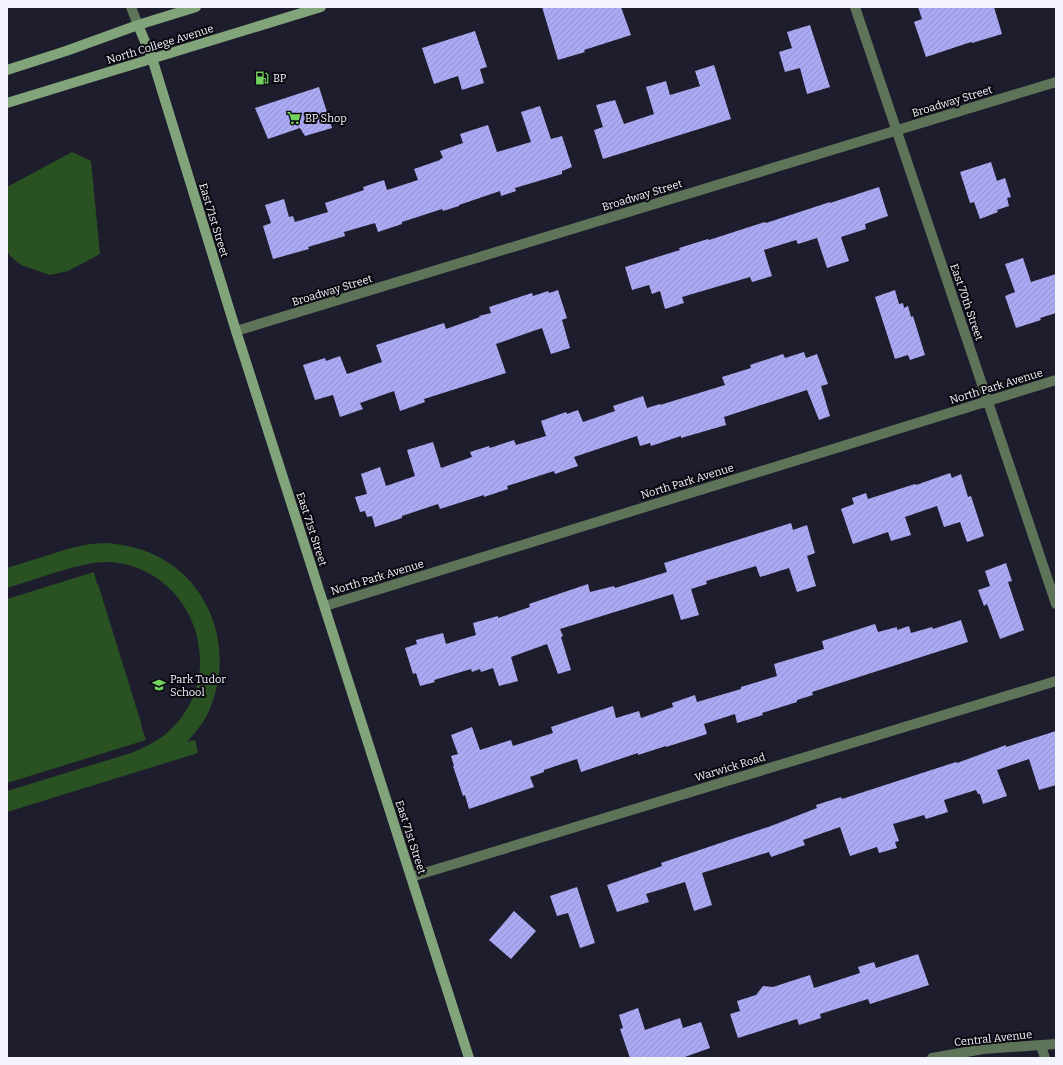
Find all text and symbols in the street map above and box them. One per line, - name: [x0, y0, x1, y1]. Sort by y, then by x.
- street label: North College Avenue: [105, 22, 215, 67]
- fuel station icon: BP: [254, 70, 270, 86]
- place label: BP: [273, 72, 287, 85]
- street label: Broadway Street: [910, 83, 994, 120]
- supermarket icon: BP Shop: [286, 110, 302, 126]
- place label: BP Shop: [305, 112, 347, 125]
- street label: Broadway Street: [600, 177, 684, 214]
- street label: East 71st Street: [196, 182, 231, 259]
- street label: East 70th Street: [947, 262, 986, 342]
- street label: Broadway Street: [290, 272, 374, 309]
- street label: North Park Avenue: [948, 366, 1044, 407]
- street label: North Park Avenue: [639, 461, 735, 502]
- street label: East 71st Street: [293, 491, 330, 568]
- street label: North Park Avenue: [329, 557, 425, 598]
- place label: Park Tudor School: [170, 673, 226, 699]
- school or university icon: Park Tudor School: [151, 677, 167, 693]
- street label: Warwick Road: [693, 750, 767, 784]
- street label: East 71st Street: [392, 799, 429, 876]
- street label: Central Avenue: [953, 1028, 1033, 1049]

